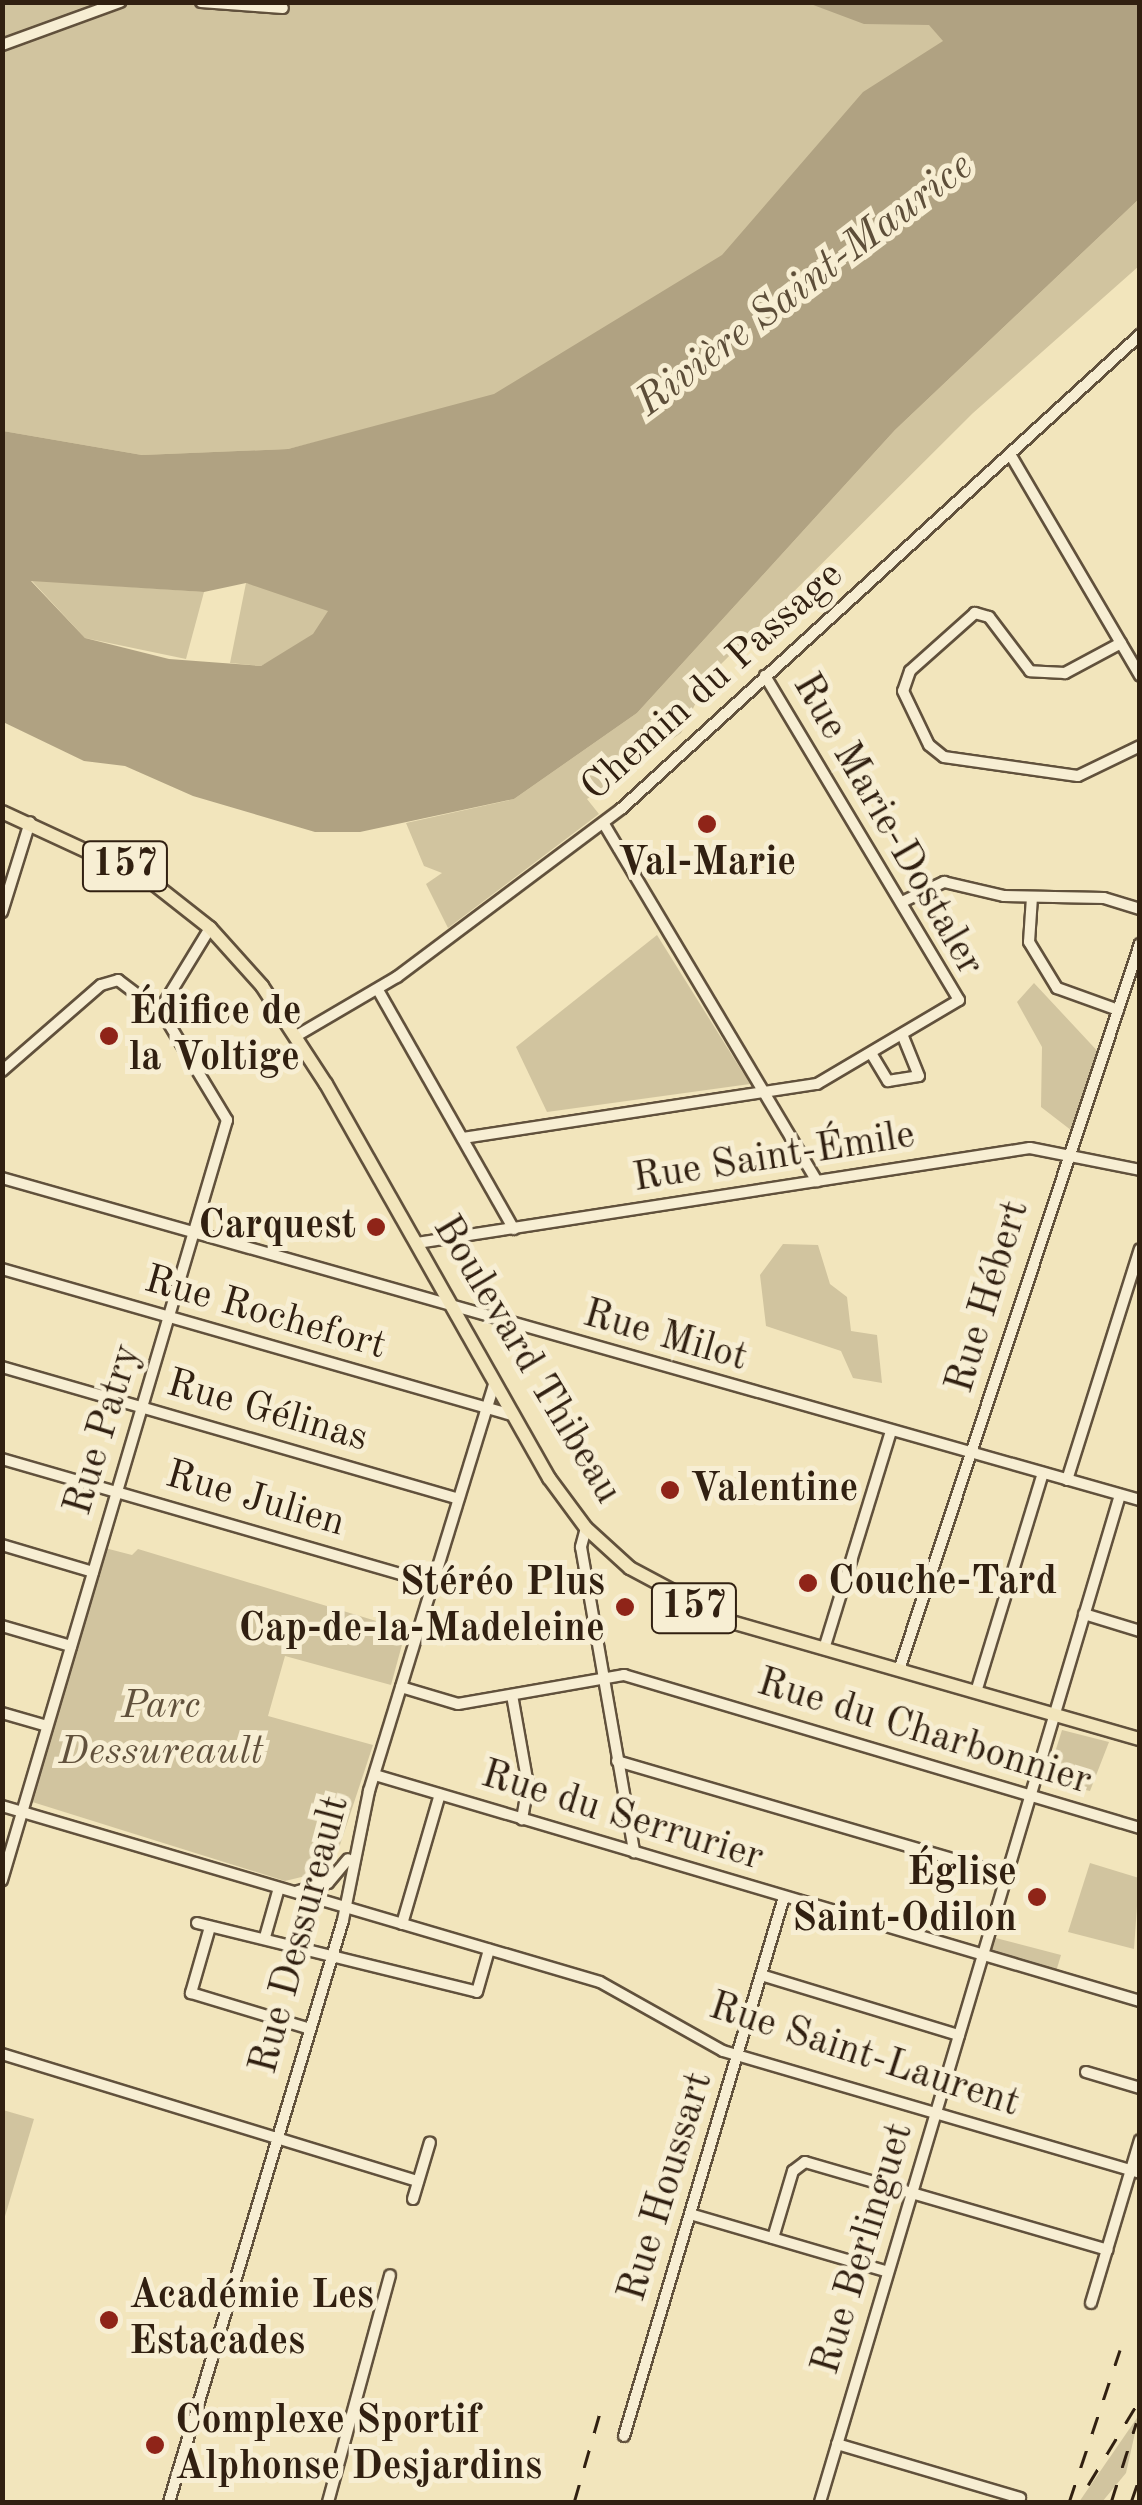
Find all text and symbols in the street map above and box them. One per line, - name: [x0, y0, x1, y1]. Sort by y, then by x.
- water label: Rivière Saint-Maurice: [626, 142, 984, 428]
- street label: Chemin du Passage: [572, 552, 854, 812]
- street label: Rue Marie-Dostaler: [781, 665, 993, 985]
- marker: Val-Marie: [696, 813, 718, 835]
- road number: 157: [80, 833, 170, 899]
- place label: Val-Marie: [618, 840, 796, 888]
- place label: Édifice de la Voltige: [129, 989, 302, 1083]
- marker: Édifice de la Voltige: [98, 1025, 120, 1047]
- street label: Rue Saint-Émile: [630, 1112, 918, 1204]
- street label: Rue Hébert: [937, 1195, 1041, 1399]
- place label: Carquest: [198, 1203, 356, 1251]
- street label: Boulevard Thibeau: [421, 1207, 631, 1513]
- marker: Carquest: [365, 1216, 387, 1238]
- street label: Rue Rochefort: [139, 1257, 391, 1371]
- street label: Rue Milot: [577, 1291, 753, 1383]
- street label: Rue Patry: [55, 1339, 153, 1521]
- street label: Rue Gélinas: [161, 1360, 373, 1464]
- street label: Rue Julien: [160, 1452, 350, 1548]
- place label: Valentine: [690, 1466, 858, 1514]
- marker: Valentine: [659, 1479, 681, 1501]
- place label: Couche-Tard: [828, 1559, 1057, 1607]
- place label: Stéréo Plus Cap-de-la-Madeleine: [239, 1560, 605, 1654]
- marker: Couche-Tard: [797, 1572, 819, 1594]
- road number: 157: [649, 1575, 739, 1641]
- marker: Stéréo Plus Cap-de-la-Madeleine: [614, 1596, 636, 1618]
- street label: Rue du Charbonnier: [751, 1659, 1097, 1807]
- park label: Parc Dessureault: [58, 1683, 264, 1777]
- street label: Rue du Serrurier: [475, 1751, 769, 1883]
- street label: Rue Dessureault: [241, 1791, 361, 2079]
- place label: Église Saint-Odilon: [792, 1850, 1017, 1944]
- marker: Église Saint-Odilon: [1026, 1886, 1048, 1908]
- street label: Rue Saint-Laurent: [703, 1983, 1025, 2129]
- street label: Rue Houssart: [609, 2067, 725, 2307]
- street label: Rue Berlinguet: [803, 2117, 925, 2381]
- place label: Académie Les Estacades: [129, 2273, 374, 2367]
- marker: Académie Les Estacades: [98, 2309, 120, 2331]
- place label: Complexe Sportif Alphonse Desjardins: [175, 2398, 542, 2492]
- marker: Complexe Sportif Alphonse Desjardins: [144, 2434, 166, 2456]

